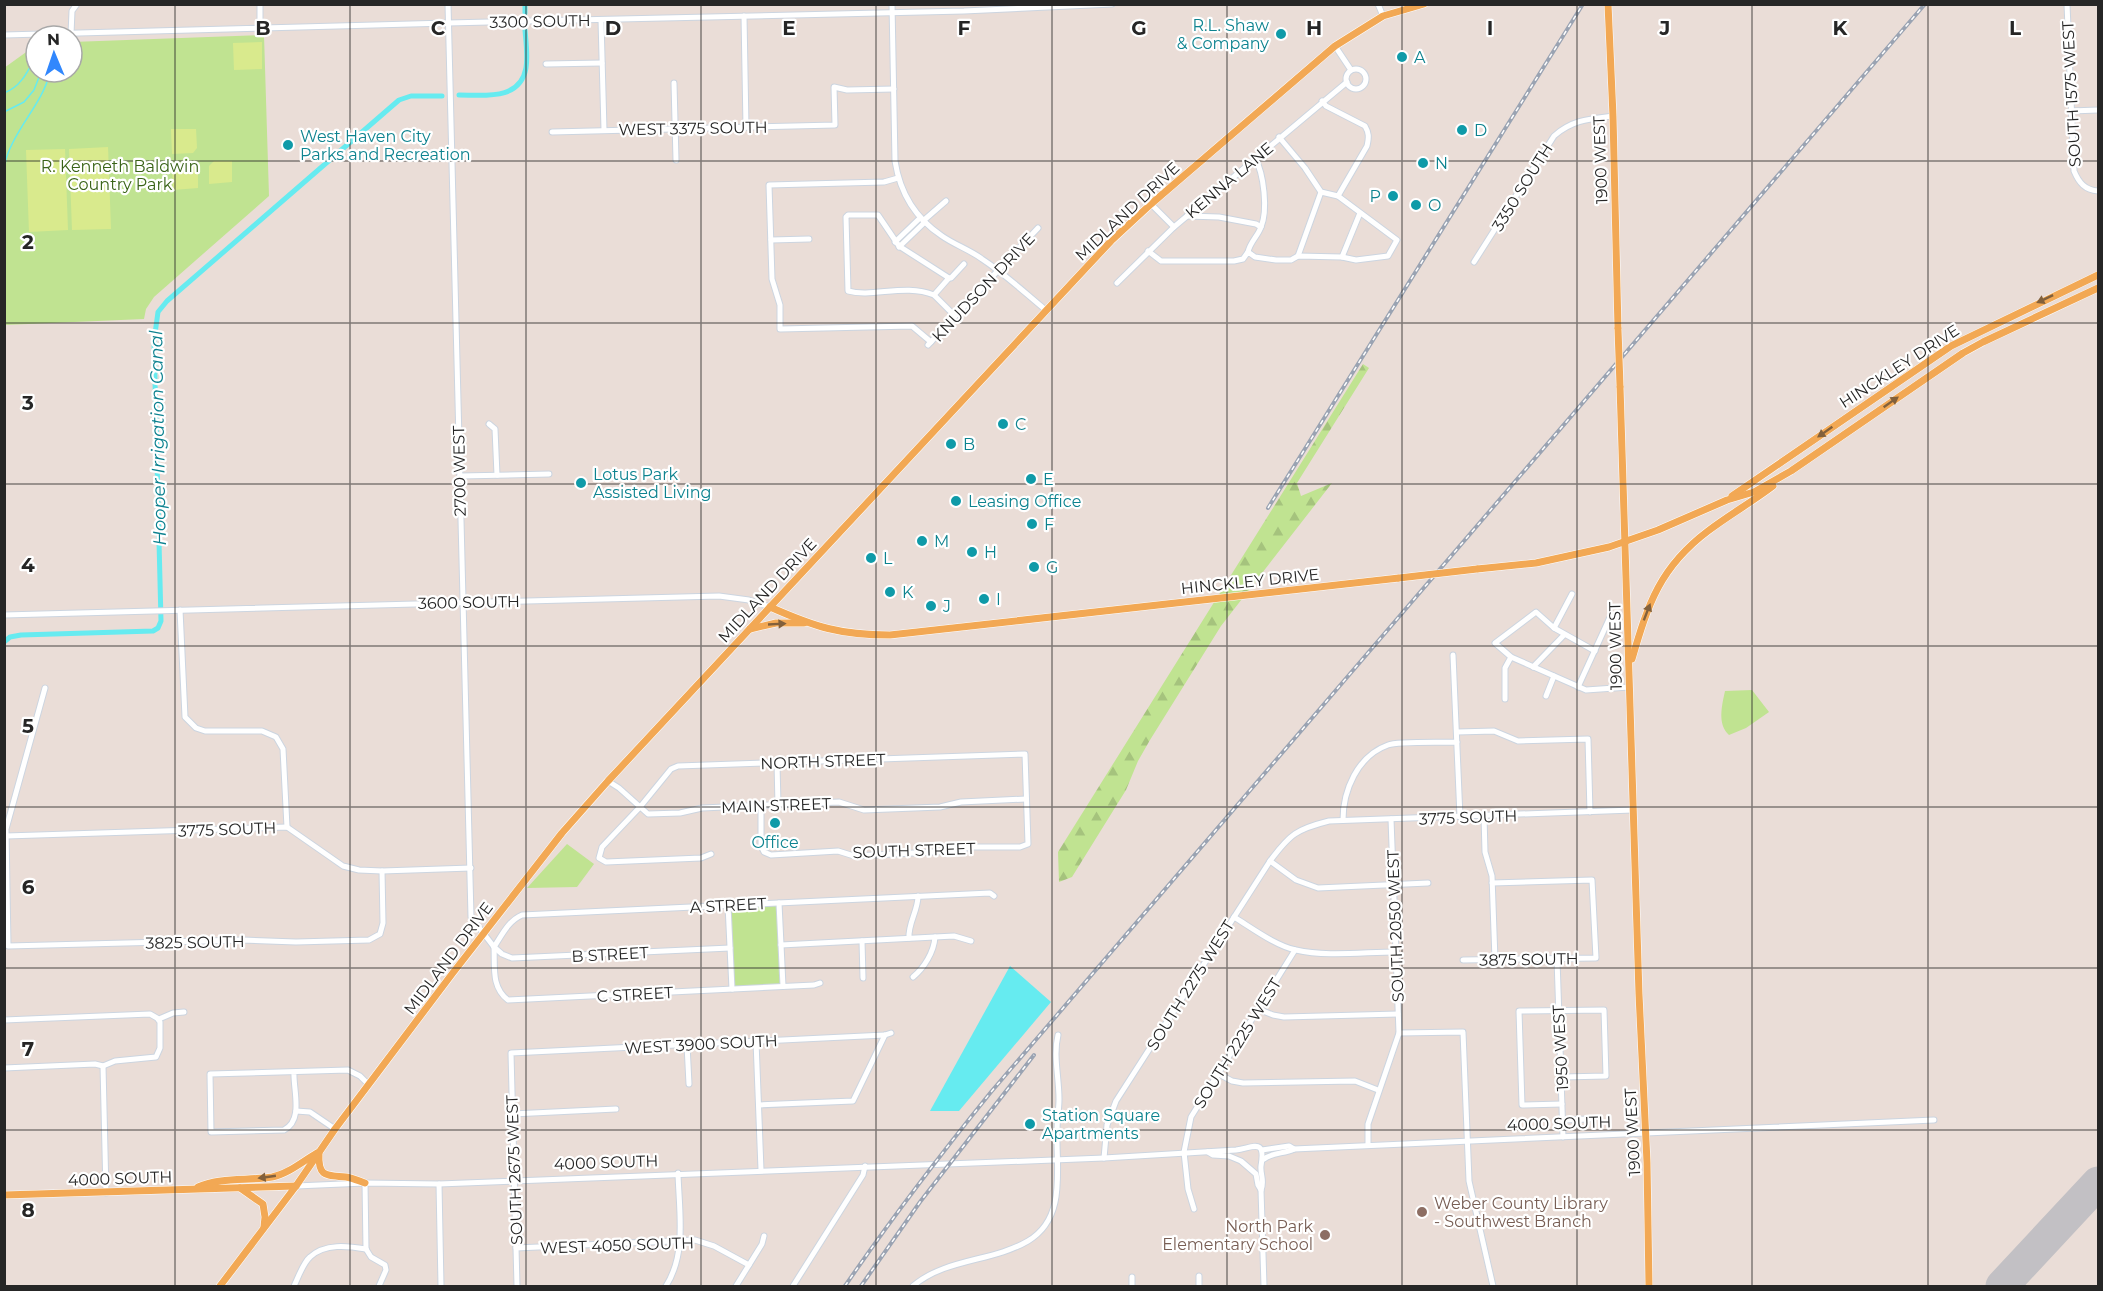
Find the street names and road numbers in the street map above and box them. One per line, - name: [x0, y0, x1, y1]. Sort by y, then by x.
- street label: 3300 SOUTH: [489, 11, 591, 32]
- street label: SOUTH 1575 WEST: [2058, 20, 2085, 167]
- street label: 1900 WEST: [1589, 115, 1612, 204]
- street label: WEST 3375 SOUTH: [618, 118, 768, 139]
- street label: KENNA LANE: [1182, 138, 1277, 222]
- street label: 3350 SOUTH: [1488, 140, 1557, 235]
- street label: MIDLAND DRIVE: [1071, 158, 1183, 265]
- street label: KNUDSON DRIVE: [928, 229, 1039, 346]
- street label: HINCKLEY DRIVE: [1836, 321, 1963, 412]
- street label: 2700 WEST: [449, 425, 470, 516]
- street label: MIDLAND DRIVE: [714, 534, 821, 646]
- street label: HINCKLEY DRIVE: [1180, 565, 1320, 598]
- street label: 3600 SOUTH: [418, 592, 520, 613]
- street label: 1900 WEST: [1605, 601, 1626, 690]
- street label: NORTH STREET: [760, 750, 887, 773]
- street label: MAIN STREET: [721, 794, 832, 817]
- street label: 3775 SOUTH: [1418, 806, 1518, 829]
- street label: 3775 SOUTH: [177, 818, 277, 841]
- street label: SOUTH STREET: [852, 839, 977, 862]
- street label: SOUTH 2050 WEST: [1383, 849, 1408, 1003]
- street label: A STREET: [689, 894, 768, 917]
- street label: MIDLAND DRIVE: [400, 898, 497, 1018]
- street label: SOUTH 2275 WEST: [1143, 916, 1239, 1054]
- street label: 3825 SOUTH: [145, 932, 245, 953]
- street label: B STREET: [571, 943, 650, 966]
- street label: 3875 SOUTH: [1479, 949, 1579, 970]
- street label: SOUTH 2225 WEST: [1190, 974, 1286, 1112]
- street label: C STREET: [596, 983, 675, 1006]
- street label: 1950 WEST: [1549, 1003, 1572, 1092]
- street label: WEST 3900 SOUTH: [624, 1031, 778, 1058]
- street label: 1900 WEST: [1621, 1087, 1644, 1176]
- street label: SOUTH 2675 WEST: [502, 1094, 527, 1245]
- street label: 4000 SOUTH: [1506, 1112, 1612, 1135]
- street label: 4000 SOUTH: [553, 1151, 659, 1174]
- street label: 4000 SOUTH: [67, 1167, 173, 1190]
- street label: WEST 4050 SOUTH: [540, 1233, 694, 1258]

